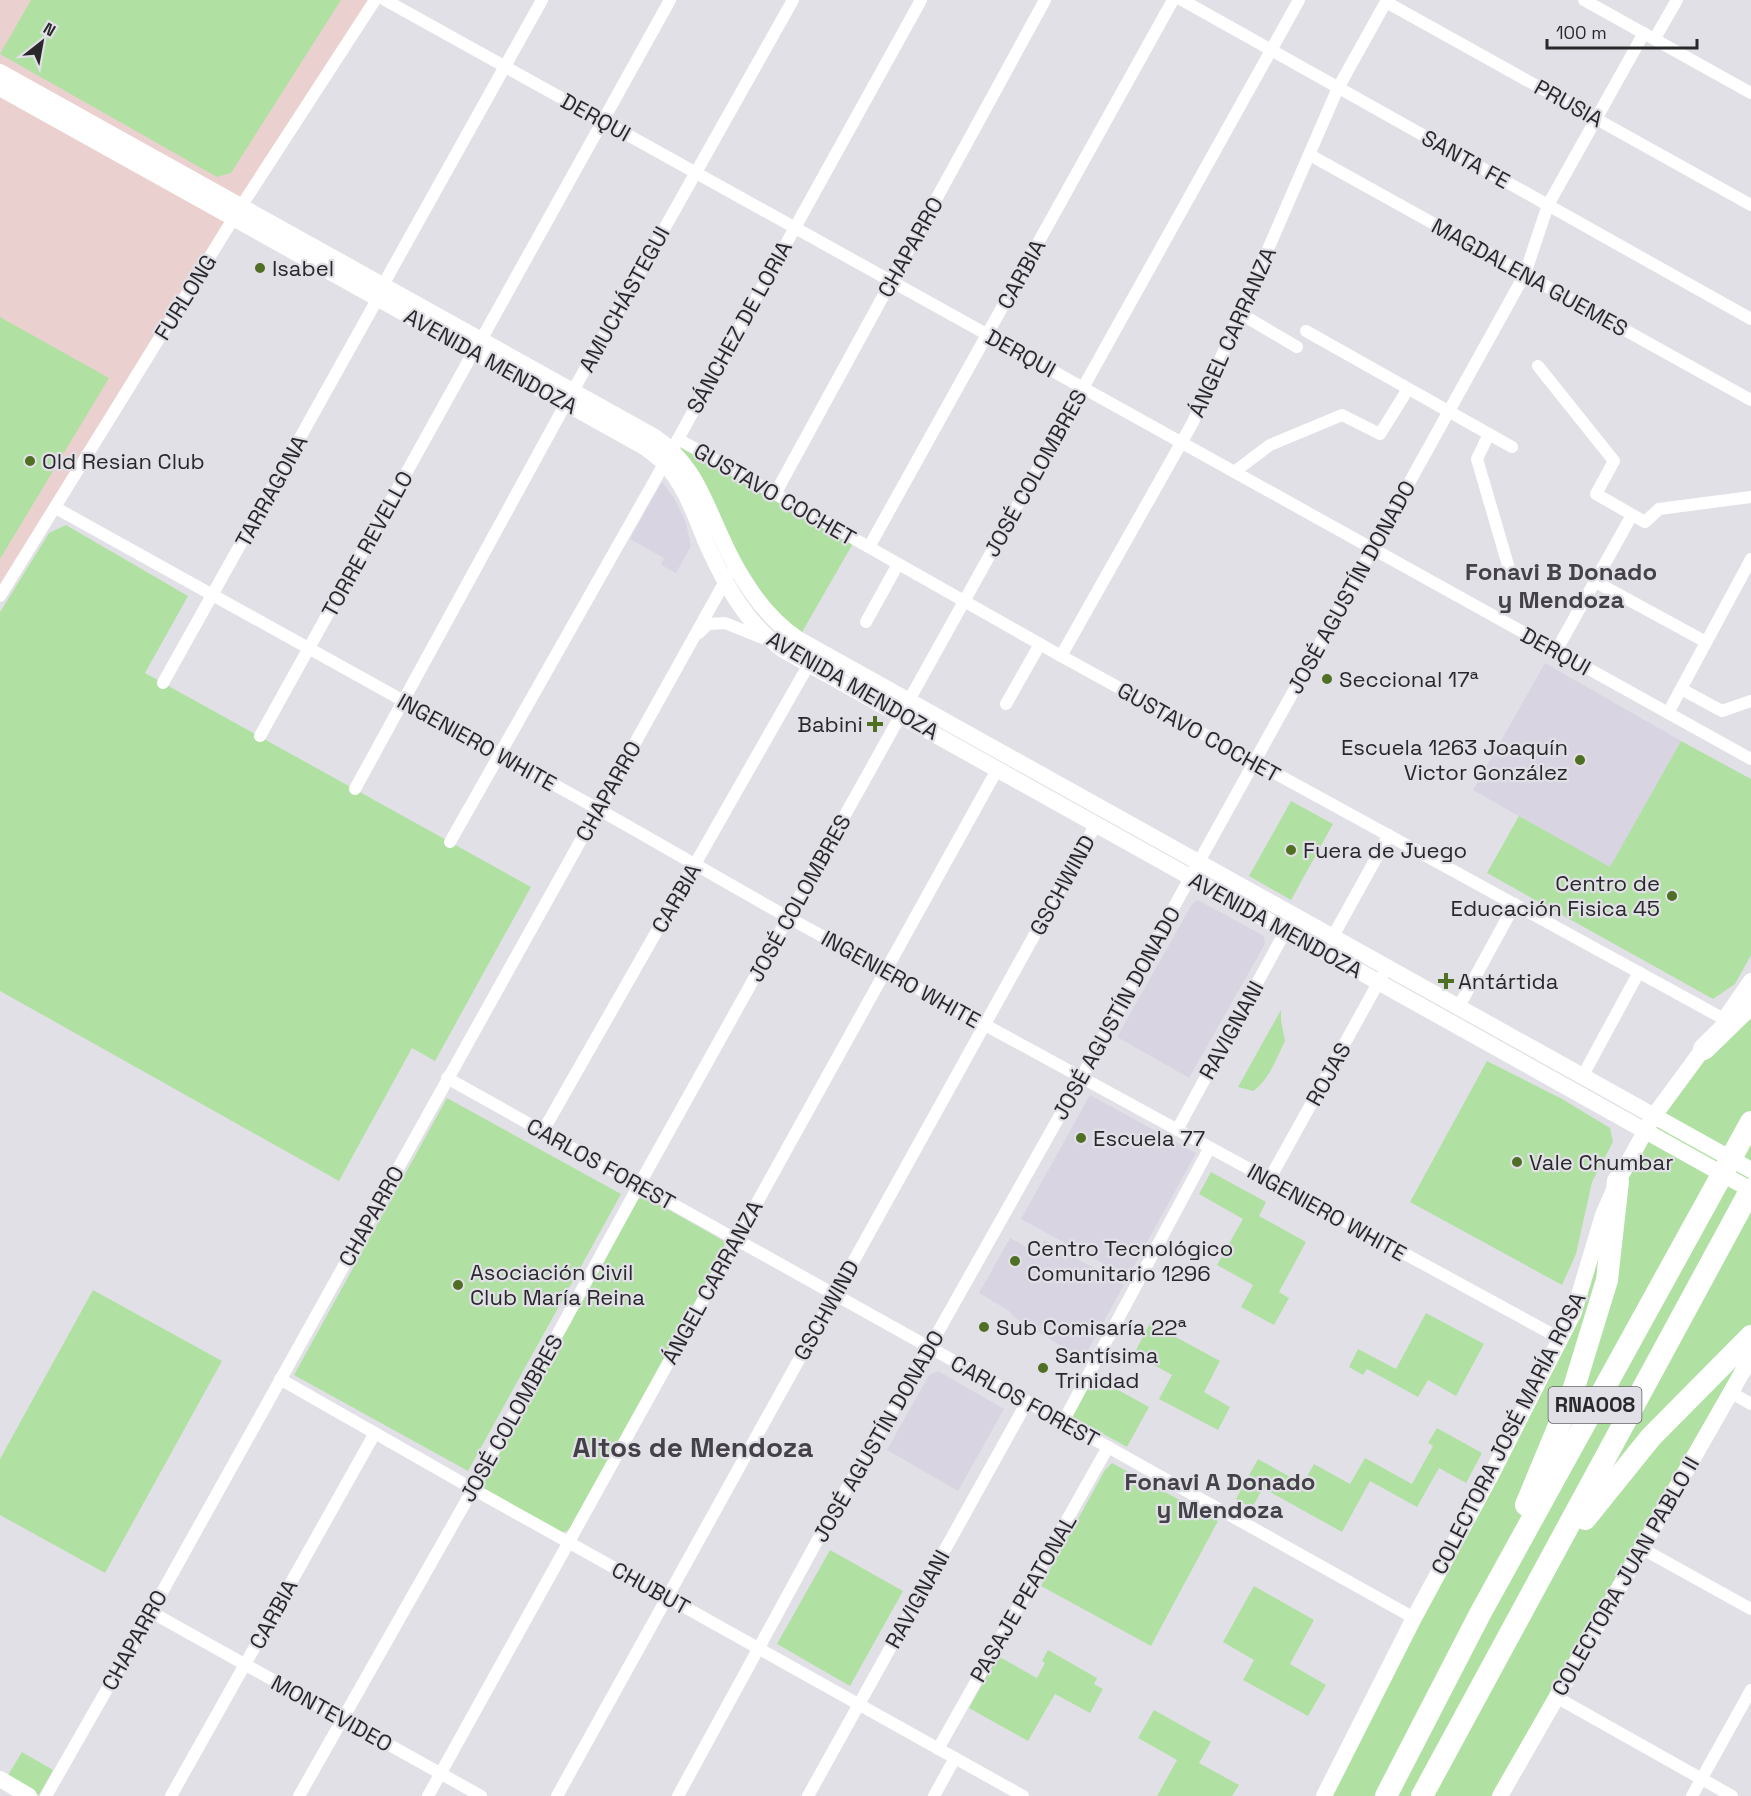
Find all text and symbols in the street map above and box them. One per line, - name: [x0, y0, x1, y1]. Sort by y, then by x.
- north arrow: [12, 12, 72, 72]
- scale bar: [1547, 12, 1697, 50]
- text: N: [39, 18, 59, 41]
- text: 100 m: [1556, 21, 1607, 44]
- street label: PRUSIA: [1530, 73, 1608, 133]
- street label: DERQUI: [556, 86, 636, 148]
- street label: SANTA FE: [1417, 123, 1515, 195]
- street label: CHAPARRO: [871, 192, 949, 302]
- street label: MAGDALENA GUEMES: [1427, 211, 1633, 343]
- street label: AMUCHÁSTEGUI: [572, 221, 676, 377]
- street label: CARBIA: [990, 234, 1052, 314]
- street label: SÁNCHEZ DE LORIA: [680, 236, 798, 418]
- street label: ÁNGEL CARRANZA: [1182, 243, 1282, 421]
- street label: FURLONG: [148, 249, 222, 345]
- place label: Isabel: [272, 254, 334, 282]
- marker: Isabel: [253, 261, 267, 275]
- street label: AVENIDA MENDOZA: [399, 302, 583, 420]
- street label: DERQUI: [981, 322, 1061, 384]
- street label: JOSÉ COLOMBRES: [977, 384, 1093, 562]
- street label: TARRAGONA: [229, 430, 313, 552]
- street label: GUSTAVO COCHET: [689, 436, 861, 552]
- place label: Old Resian Club: [42, 447, 205, 475]
- marker: Old Resian Club: [23, 454, 37, 468]
- street label: TORRE REVELLO: [315, 466, 419, 622]
- street label: JOSÉ AGUSTÍN DONADO: [1281, 475, 1421, 699]
- district label: Fonavi B Donado y Mendoza: [1465, 556, 1657, 615]
- street label: DERQUI: [1516, 620, 1596, 682]
- street label: AVENIDA MENDOZA: [762, 624, 944, 746]
- place label: Seccional 17ª: [1339, 665, 1479, 693]
- marker: Seccional 17ª: [1320, 672, 1334, 686]
- street label: GUSTAVO COCHET: [1112, 676, 1286, 788]
- street label: INGENIERO WHITE: [392, 687, 562, 797]
- place label: Babini: [797, 710, 863, 738]
- marker: Babini: [868, 717, 882, 731]
- place label: Escuela 1263 Joaquín Victor González: [1341, 733, 1568, 786]
- street label: CHAPARRO: [569, 736, 647, 846]
- marker: Escuela 1263 Joaquín Victor González: [1573, 753, 1587, 767]
- street label: JOSÉ COLOMBRES: [741, 809, 857, 987]
- street label: GSCHWIND: [1023, 830, 1101, 940]
- place label: Fuera de Juego: [1303, 836, 1467, 864]
- marker: Fuera de Juego: [1284, 843, 1298, 857]
- street label: CARBIA: [645, 858, 707, 938]
- street label: AVENIDA MENDOZA: [1184, 866, 1368, 984]
- place label: Centro de Educación Fisica 45: [1451, 869, 1660, 922]
- marker: Centro de Educación Fisica 45: [1665, 889, 1679, 903]
- street label: JOSÉ AGUSTÍN DONADO: [1046, 901, 1186, 1125]
- street label: INGENIERO WHITE: [816, 924, 986, 1034]
- place label: Antártida: [1458, 967, 1559, 995]
- marker: Antártida: [1439, 974, 1453, 988]
- street label: RAVIGNANI: [1192, 976, 1270, 1084]
- street label: ROJAS: [1299, 1037, 1357, 1111]
- street label: CARLOS FOREST: [522, 1112, 680, 1216]
- place label: Escuela 77: [1093, 1124, 1205, 1152]
- marker: Escuela 77: [1074, 1131, 1088, 1145]
- place label: Vale Chumbar: [1529, 1148, 1673, 1176]
- marker: Vale Chumbar: [1510, 1155, 1524, 1169]
- street label: INGENIERO WHITE: [1242, 1157, 1412, 1267]
- street label: CHAPARRO: [332, 1161, 410, 1271]
- street label: ÁNGEL CARRANZA: [655, 1195, 769, 1369]
- place label: Centro Tecnológico Comunitario 1296: [1027, 1234, 1233, 1287]
- marker: Centro Tecnológico Comunitario 1296: [1008, 1254, 1022, 1268]
- street label: GSCHWIND: [787, 1255, 865, 1365]
- place label: Asociación Civil Club María Reina: [470, 1258, 645, 1311]
- marker: Asociación Civil Club María Reina: [451, 1278, 465, 1292]
- street label: COLECTORA JOSÉ MARÍA ROSA: [1424, 1287, 1592, 1579]
- place label: Sub Comisaría 22ª: [996, 1313, 1187, 1341]
- marker: Sub Comisaría 22ª: [977, 1320, 991, 1334]
- street label: JOSÉ AGUSTÍN DONADO: [806, 1325, 950, 1547]
- street label: JOSÉ COLOMBRES: [453, 1329, 569, 1507]
- place label: Santísima Trinidad: [1055, 1341, 1159, 1394]
- street label: CARLOS FOREST: [946, 1349, 1104, 1453]
- marker: Santísima Trinidad: [1036, 1361, 1050, 1375]
- road number: RNA008: [1548, 1387, 1642, 1423]
- district label: Altos de Mendoza: [572, 1429, 814, 1465]
- street label: COLECTORA JUAN PABLO II: [1545, 1451, 1705, 1701]
- district label: Fonavi A Donado y Mendoza: [1125, 1466, 1315, 1525]
- street label: PASAJE PEATONAL: [964, 1509, 1082, 1687]
- street label: RAVIGNANI: [878, 1545, 956, 1653]
- street label: CHUBUT: [607, 1555, 695, 1621]
- street label: CARBIA: [242, 1574, 304, 1654]
- street label: CHAPARRO: [95, 1585, 173, 1695]
- street label: MONTEVIDEO: [266, 1668, 398, 1758]

